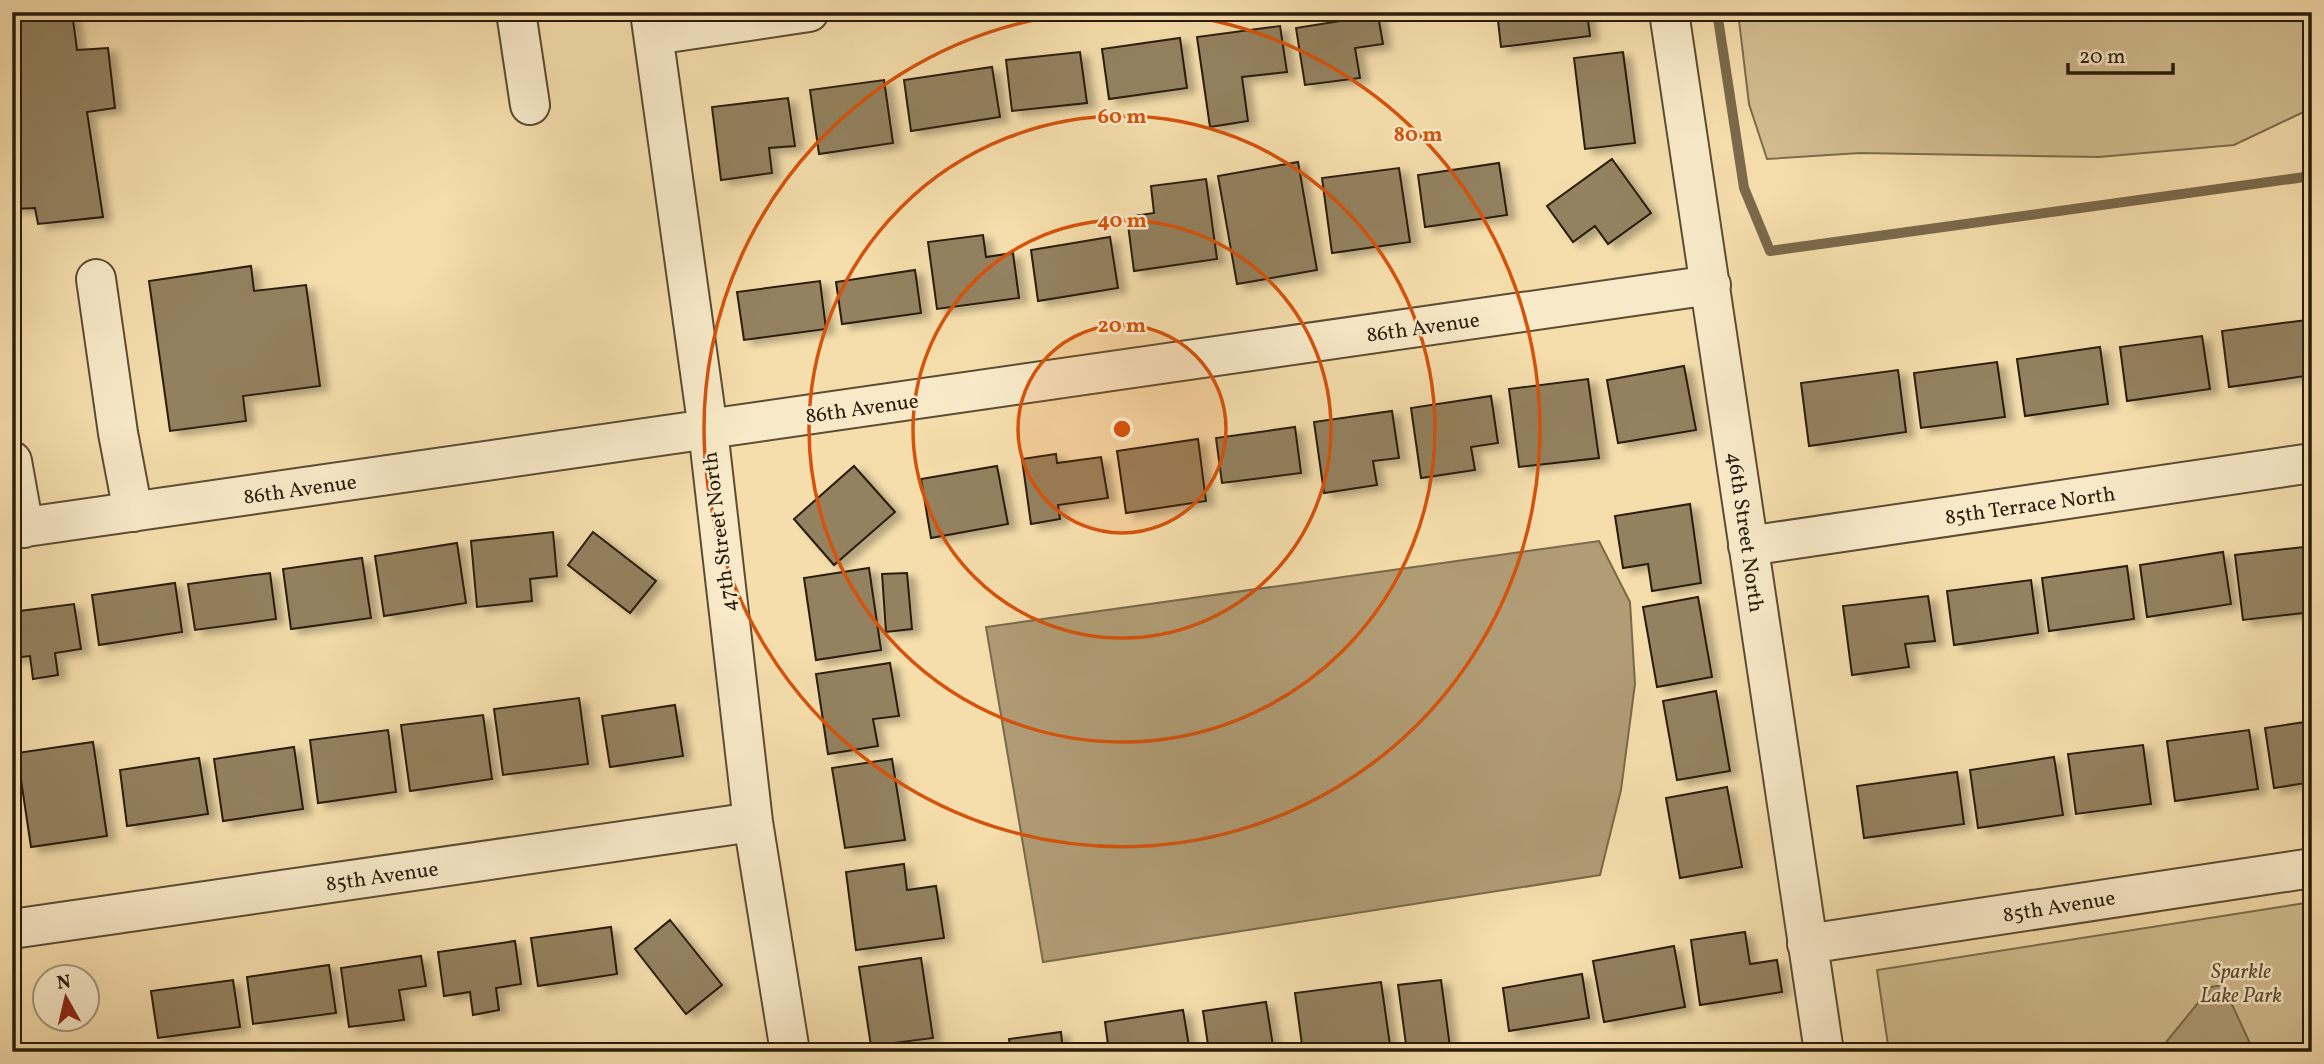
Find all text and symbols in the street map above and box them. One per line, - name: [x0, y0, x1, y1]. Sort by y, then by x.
- scale bar: [2068, 32, 2174, 76]
- text: 20 m: [2079, 43, 2125, 72]
- text: 60 m: [1098, 103, 1146, 132]
- text: 80 m: [1394, 121, 1442, 150]
- text: 40 m: [1097, 207, 1147, 236]
- street label: 86th Avenue: [1365, 306, 1482, 351]
- text: 20 m: [1098, 312, 1146, 341]
- street label: 86th Avenue: [804, 387, 921, 432]
- centre of rings: [1110, 417, 1134, 441]
- street label: 47th Street North: [696, 450, 745, 614]
- street label: 46th Street North: [1719, 450, 1770, 614]
- street label: 86th Avenue: [242, 468, 359, 513]
- street label: 85th Terrace North: [1943, 480, 2117, 533]
- street label: 85th Avenue: [324, 855, 440, 900]
- street label: 85th Avenue: [2001, 884, 2118, 931]
- park label: Sparkle Lake Park: [2200, 958, 2282, 1011]
- north arrow: [32, 962, 102, 1032]
- text: N: [55, 969, 73, 997]

